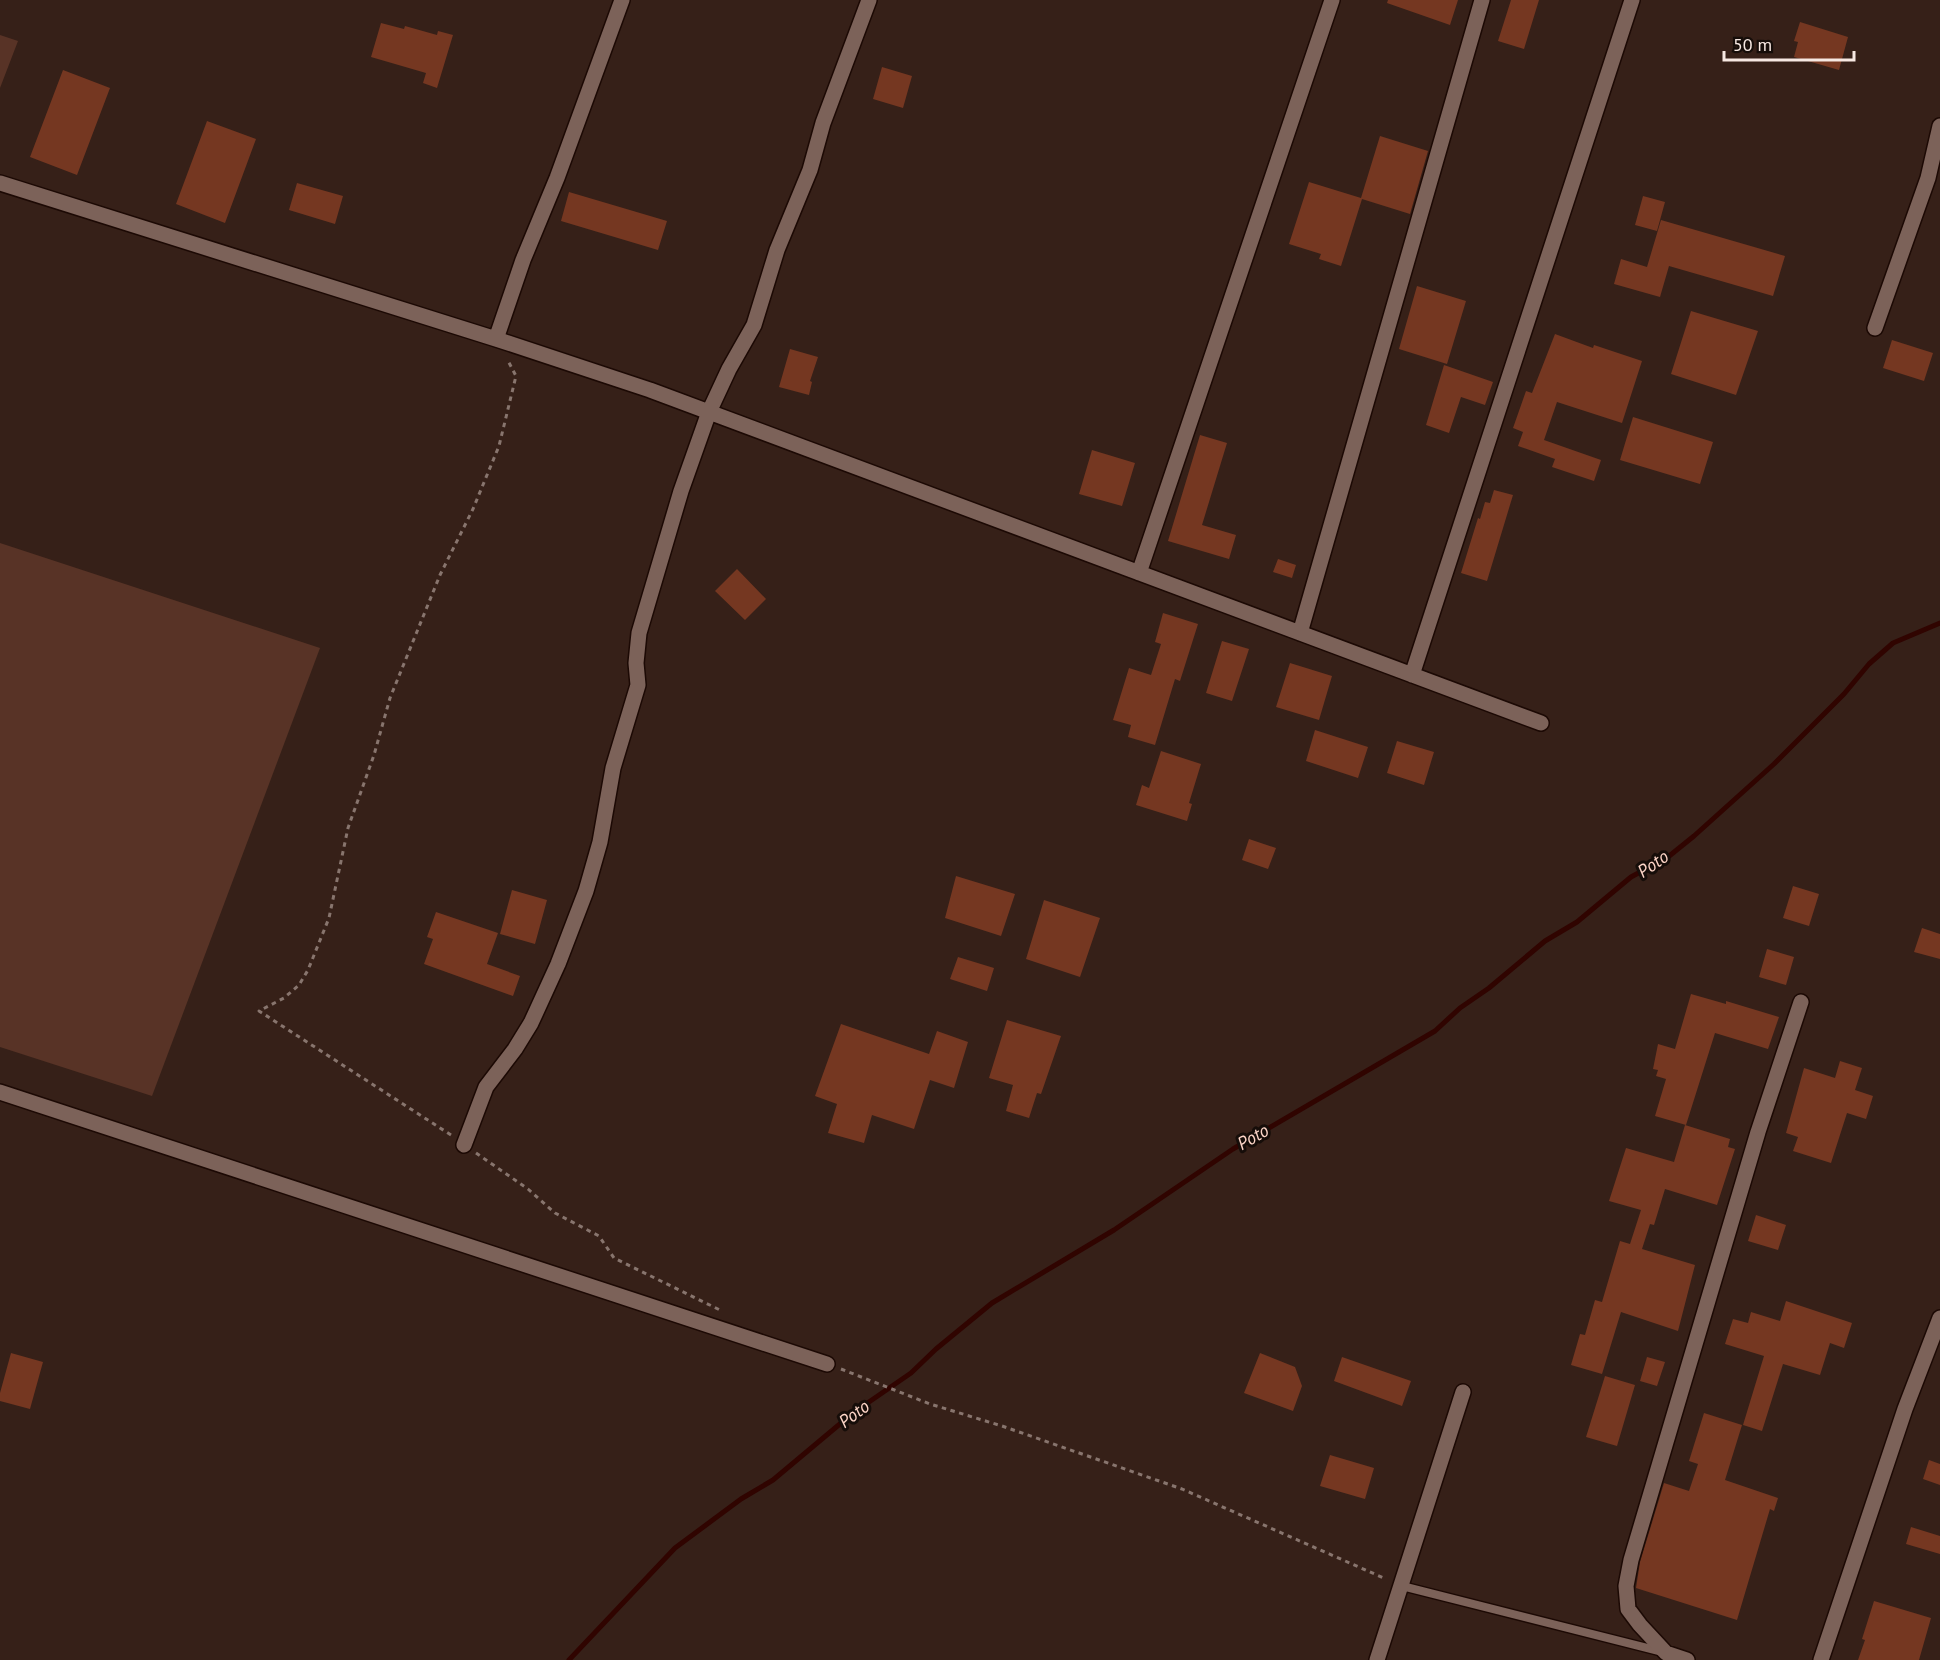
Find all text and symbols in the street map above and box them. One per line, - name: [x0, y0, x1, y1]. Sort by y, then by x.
- scale bar: [1724, 24, 1854, 62]
- text: 50 m: [1733, 33, 1772, 56]
- water label: Poto: [1633, 845, 1673, 883]
- water label: Poto: [1233, 1118, 1273, 1155]
- water label: Poto: [834, 1394, 874, 1433]

